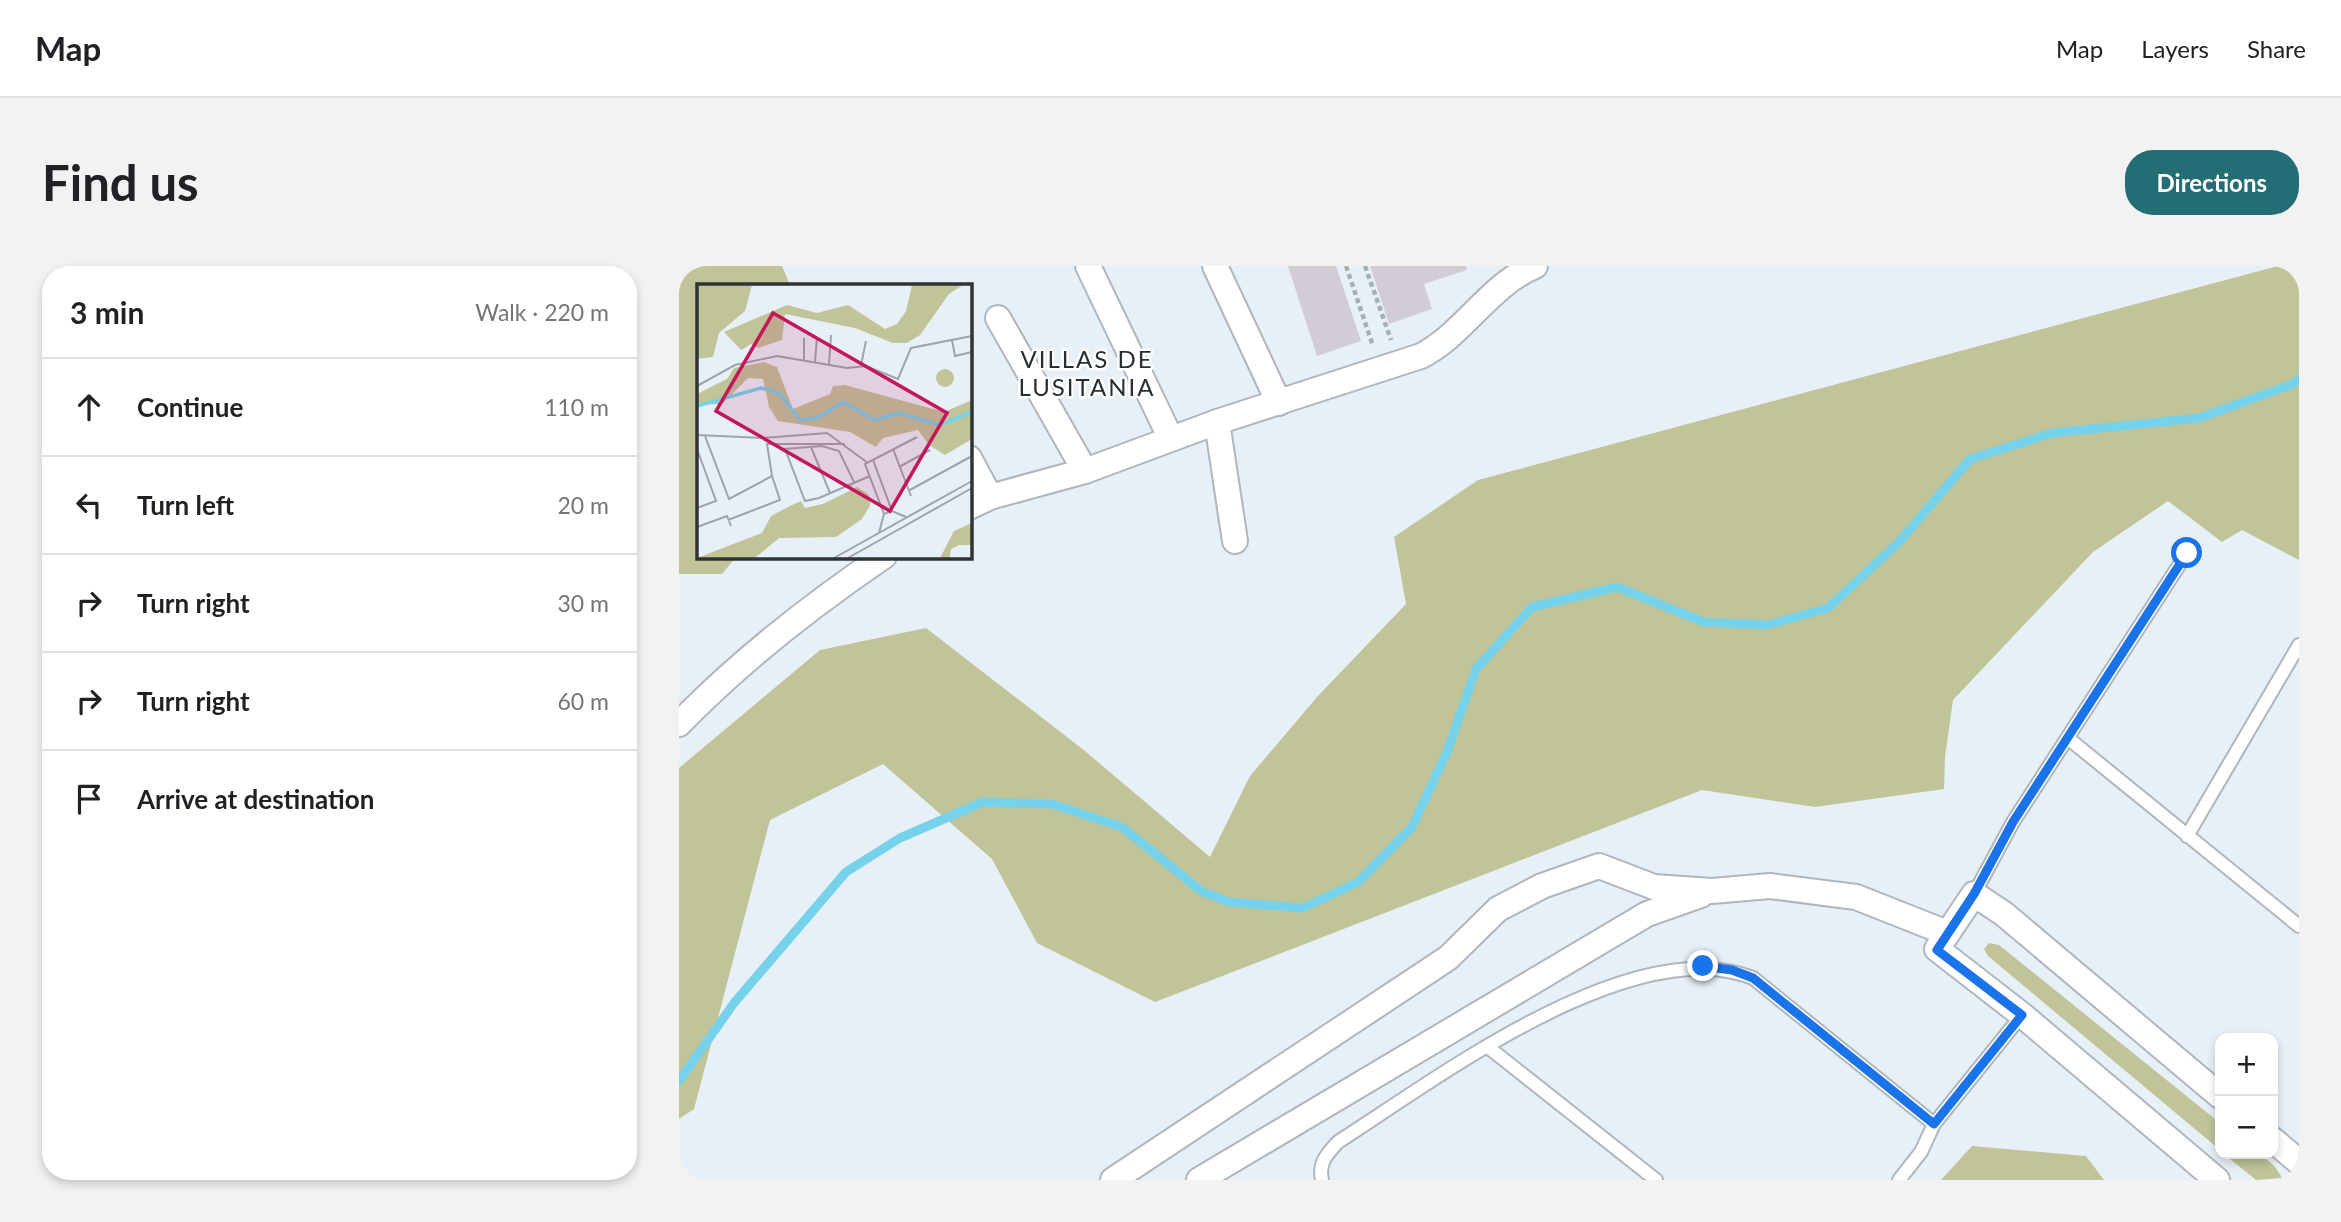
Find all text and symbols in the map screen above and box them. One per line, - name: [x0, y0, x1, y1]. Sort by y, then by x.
- text: Map: [35, 28, 101, 68]
- text: Map: [2056, 34, 2103, 63]
- text: Layers: [2141, 34, 2209, 63]
- text: Share: [2247, 34, 2306, 63]
- button: Directions: [2125, 150, 2299, 215]
- text: Find us: [42, 153, 199, 211]
- inset map: [697, 284, 971, 558]
- text: 3 min: [70, 294, 144, 330]
- text: Walk · 220 m: [475, 298, 609, 326]
- district label: VILLAS DE LUSITANIA: [1018, 344, 1156, 401]
- icon: ahead: [70, 388, 108, 426]
- text: Continue: [137, 391, 243, 423]
- text: 110 m: [544, 393, 609, 421]
- icon: left: [70, 486, 108, 524]
- text: Turn left: [137, 489, 234, 521]
- text: 20 m: [558, 491, 609, 519]
- route start: [2171, 537, 2202, 568]
- icon: right: [70, 584, 108, 622]
- text: Turn right: [137, 587, 250, 619]
- text: 30 m: [558, 589, 609, 617]
- icon: right: [70, 682, 108, 720]
- text: Turn right: [137, 685, 250, 717]
- text: 60 m: [558, 687, 609, 715]
- icon: arrive: [70, 780, 108, 818]
- text: Arrive at destination: [137, 783, 374, 815]
- route end: [1687, 950, 1718, 981]
- map controls: [2215, 1033, 2278, 1159]
- button: +: [2215, 1033, 2278, 1096]
- button: −: [2215, 1096, 2278, 1159]

